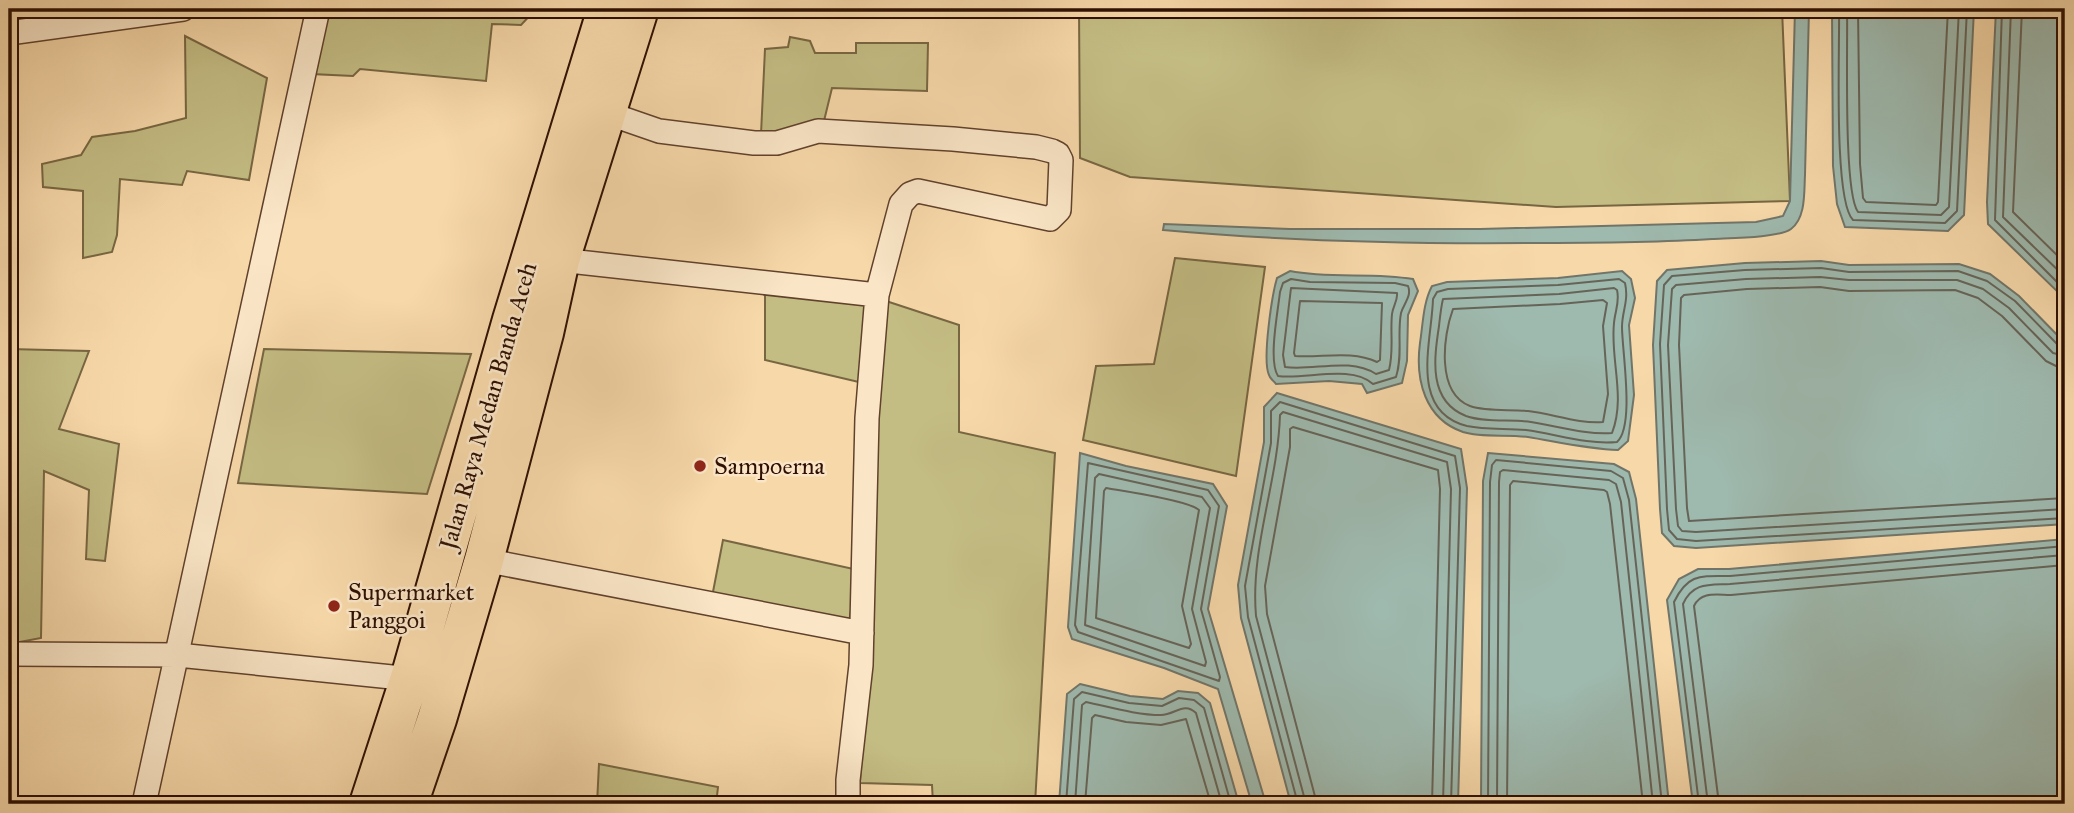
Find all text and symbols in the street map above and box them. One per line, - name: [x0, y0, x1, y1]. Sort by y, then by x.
- street label: Jalan Raya Medan Banda Aceh: [432, 259, 543, 556]
- place label: Sampoerna: [714, 451, 825, 481]
- marker: Sampoerna: [692, 458, 708, 474]
- place label: Supermarket Panggoi: [348, 577, 475, 635]
- marker: Supermarket Panggoi: [326, 598, 342, 614]

